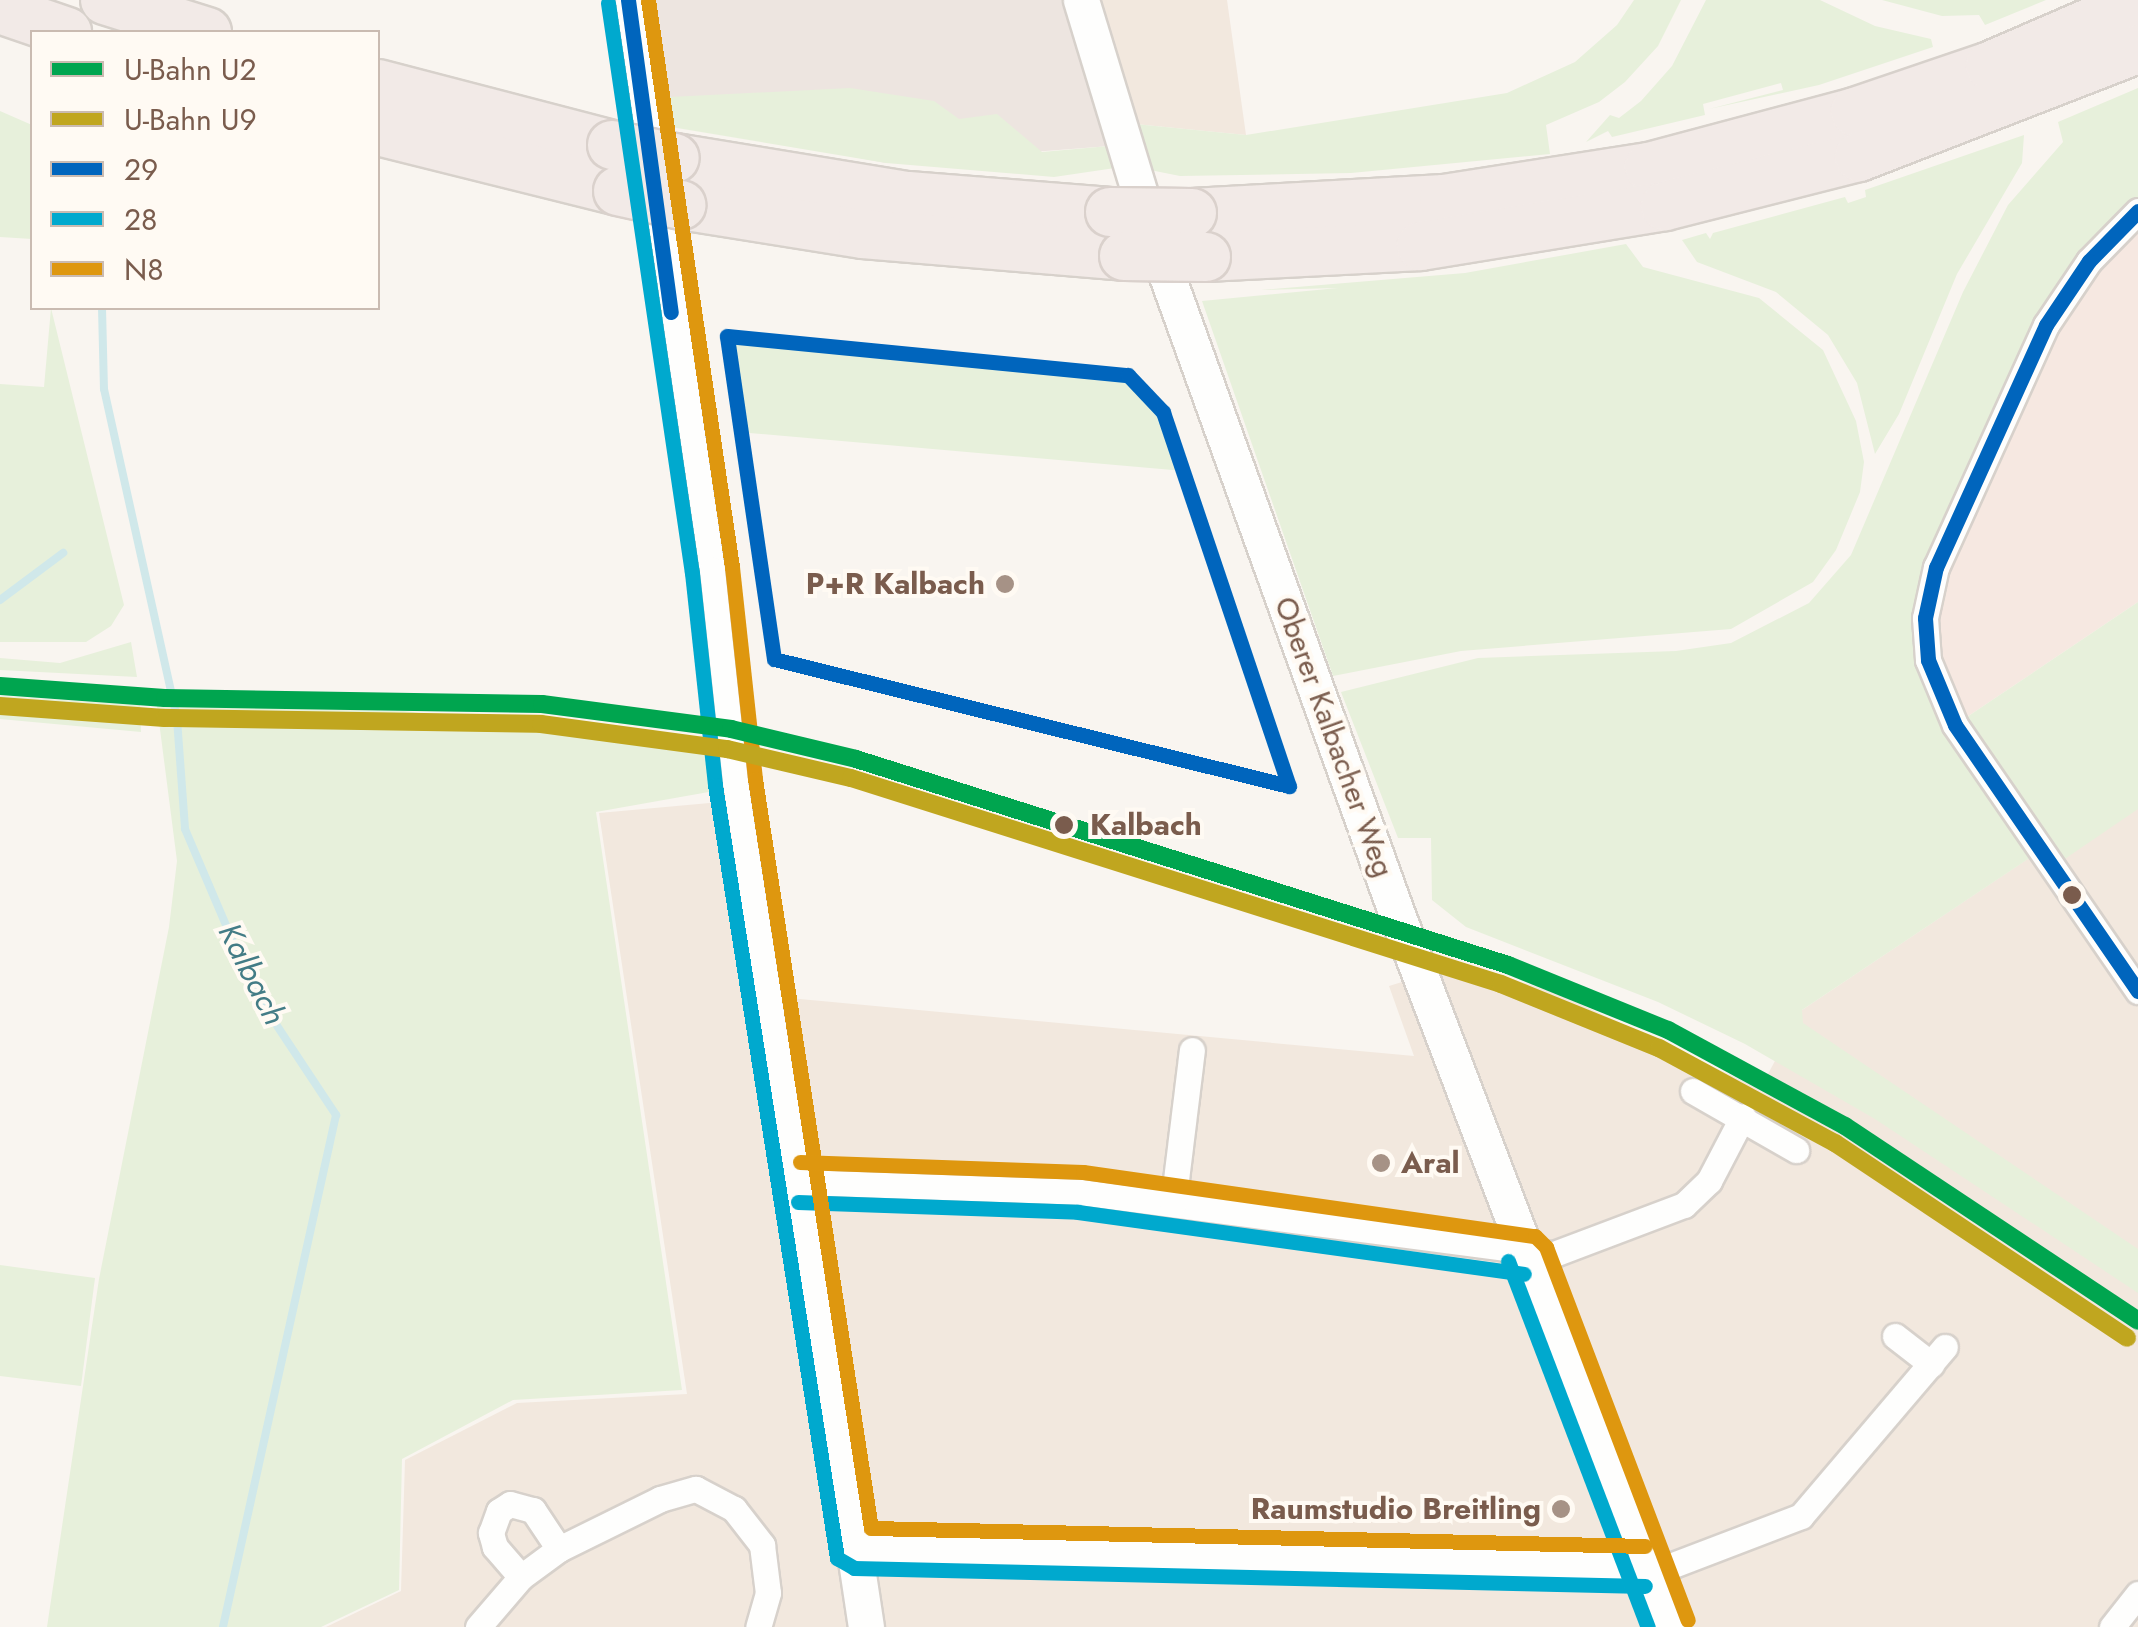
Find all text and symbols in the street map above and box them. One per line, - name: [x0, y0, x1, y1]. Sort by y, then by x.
- legend: [30, 30, 380, 310]
- text: U-Bahn U2: [124, 48, 257, 91]
- text: U-Bahn U9: [124, 98, 257, 141]
- text: 29: [124, 148, 158, 191]
- text: 28: [124, 198, 157, 241]
- text: N8: [124, 248, 164, 291]
- place label: P+R Kalbach: [806, 566, 985, 602]
- marker: P+R Kalbach: [994, 573, 1016, 595]
- street label: Oberer Kalbacher Weg: [1267, 592, 1401, 882]
- place label: Kalbach: [1090, 807, 1202, 843]
- marker: Kalbach: [1047, 808, 1081, 842]
- unlabelled marker: [2062, 885, 2082, 905]
- water label: Kalbach: [210, 917, 294, 1031]
- place label: Aral: [1401, 1145, 1460, 1181]
- marker: Aral: [1370, 1152, 1392, 1174]
- place label: Raumstudio Breitling: [1251, 1491, 1541, 1527]
- marker: Raumstudio Breitling: [1550, 1498, 1572, 1520]

